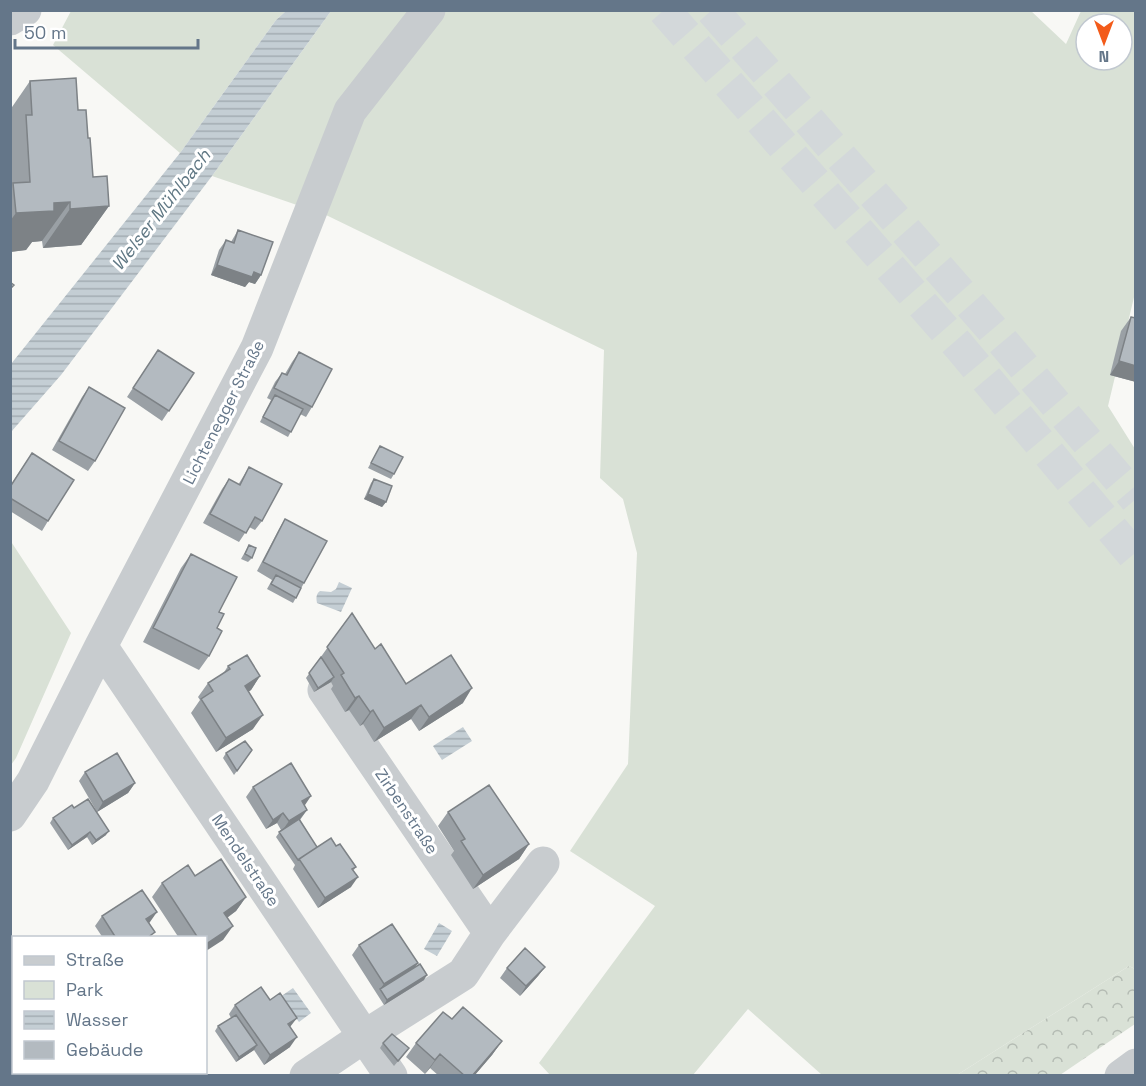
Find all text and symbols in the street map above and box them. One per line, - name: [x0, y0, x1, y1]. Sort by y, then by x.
- scale bar: [15, 12, 198, 50]
- north arrow: [1074, 12, 1134, 72]
- text: 50 m: [24, 21, 66, 44]
- text: N: [1099, 46, 1109, 67]
- water label: Welser Mühlbach: [106, 144, 216, 275]
- street label: Lichtenegger Straße: [178, 336, 269, 488]
- street label: Zirbenstraße: [370, 764, 443, 858]
- street label: Mendelstraße: [207, 810, 284, 910]
- legend: [12, 936, 207, 1074]
- text: Straße: [66, 948, 124, 971]
- text: Park: [66, 978, 104, 1001]
- text: Wasser: [66, 1008, 128, 1031]
- text: Gebäude: [66, 1038, 144, 1061]

